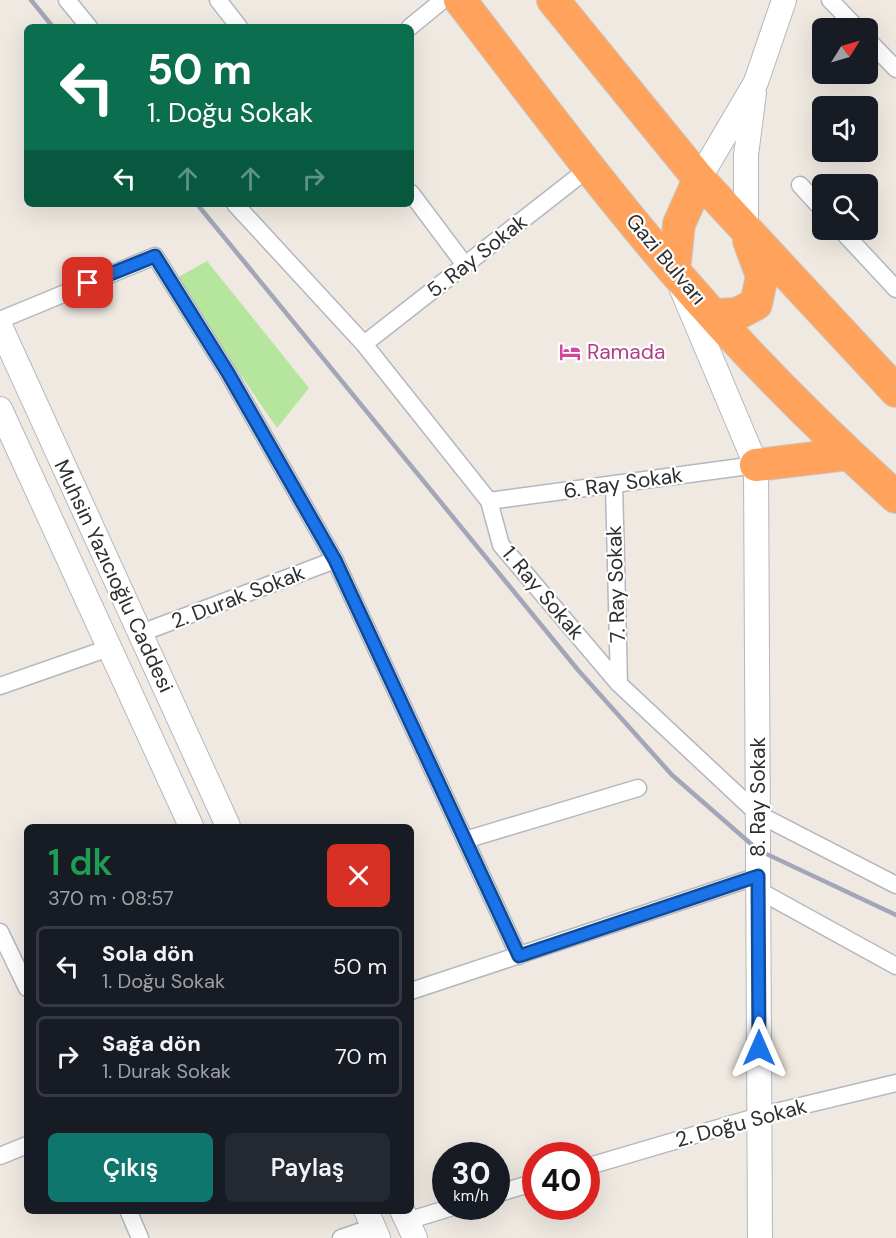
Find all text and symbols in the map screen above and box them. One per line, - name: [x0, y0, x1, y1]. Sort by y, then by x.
- north arrow: [812, 18, 878, 84]
- map controls: [812, 18, 878, 240]
- text: 50 m: [147, 42, 252, 97]
- icon: left: [48, 48, 126, 126]
- text: 1. Doğu Sokak: [147, 95, 313, 130]
- button: sound: [812, 96, 878, 162]
- icon: left: [108, 162, 141, 195]
- icon: ahead: [171, 162, 204, 195]
- icon: ahead: [234, 162, 267, 195]
- icon: right: [297, 162, 330, 195]
- button: search: [812, 174, 878, 240]
- street label: Gazi Bulvarı: [620, 207, 712, 311]
- street label: 5. Ray Sokak: [421, 208, 533, 304]
- pin: [62, 257, 113, 308]
- icon: arrive: [71, 266, 104, 299]
- place label: Ramada: [587, 338, 665, 366]
- hotel icon: Ramada: [558, 340, 582, 364]
- street label: Muhsin Yazıcıoğlu Caddesi: [48, 455, 180, 697]
- street label: 6. Ray Sokak: [562, 461, 685, 505]
- street label: 7. Ray Sokak: [600, 524, 632, 643]
- street label: 1. Ray Sokak: [496, 540, 591, 646]
- street label: 2. Durak Sokak: [167, 559, 309, 635]
- street label: 8. Ray Sokak: [744, 736, 772, 857]
- text: 1 dk: [48, 839, 113, 886]
- button: close: [327, 844, 390, 907]
- text: 370 m · 08:57: [48, 885, 174, 911]
- text: Sola dön: [102, 939, 194, 968]
- icon: left: [51, 950, 84, 983]
- text: 50 m: [333, 952, 387, 981]
- text: 1. Doğu Sokak: [102, 968, 225, 994]
- position arrow: [727, 1016, 791, 1080]
- text: Sağa dön: [102, 1029, 201, 1058]
- icon: right: [51, 1040, 84, 1073]
- text: 70 m: [335, 1042, 387, 1071]
- text: 1. Durak Sokak: [102, 1058, 231, 1084]
- street label: 2. Doğu Sokak: [672, 1092, 810, 1154]
- button: Çıkış: [48, 1133, 213, 1202]
- button: Paylaş: [225, 1133, 390, 1202]
- speed limit sign: 40: [522, 1142, 600, 1220]
- text: 30: [451, 1154, 491, 1193]
- text: km/h: [453, 1186, 489, 1206]

